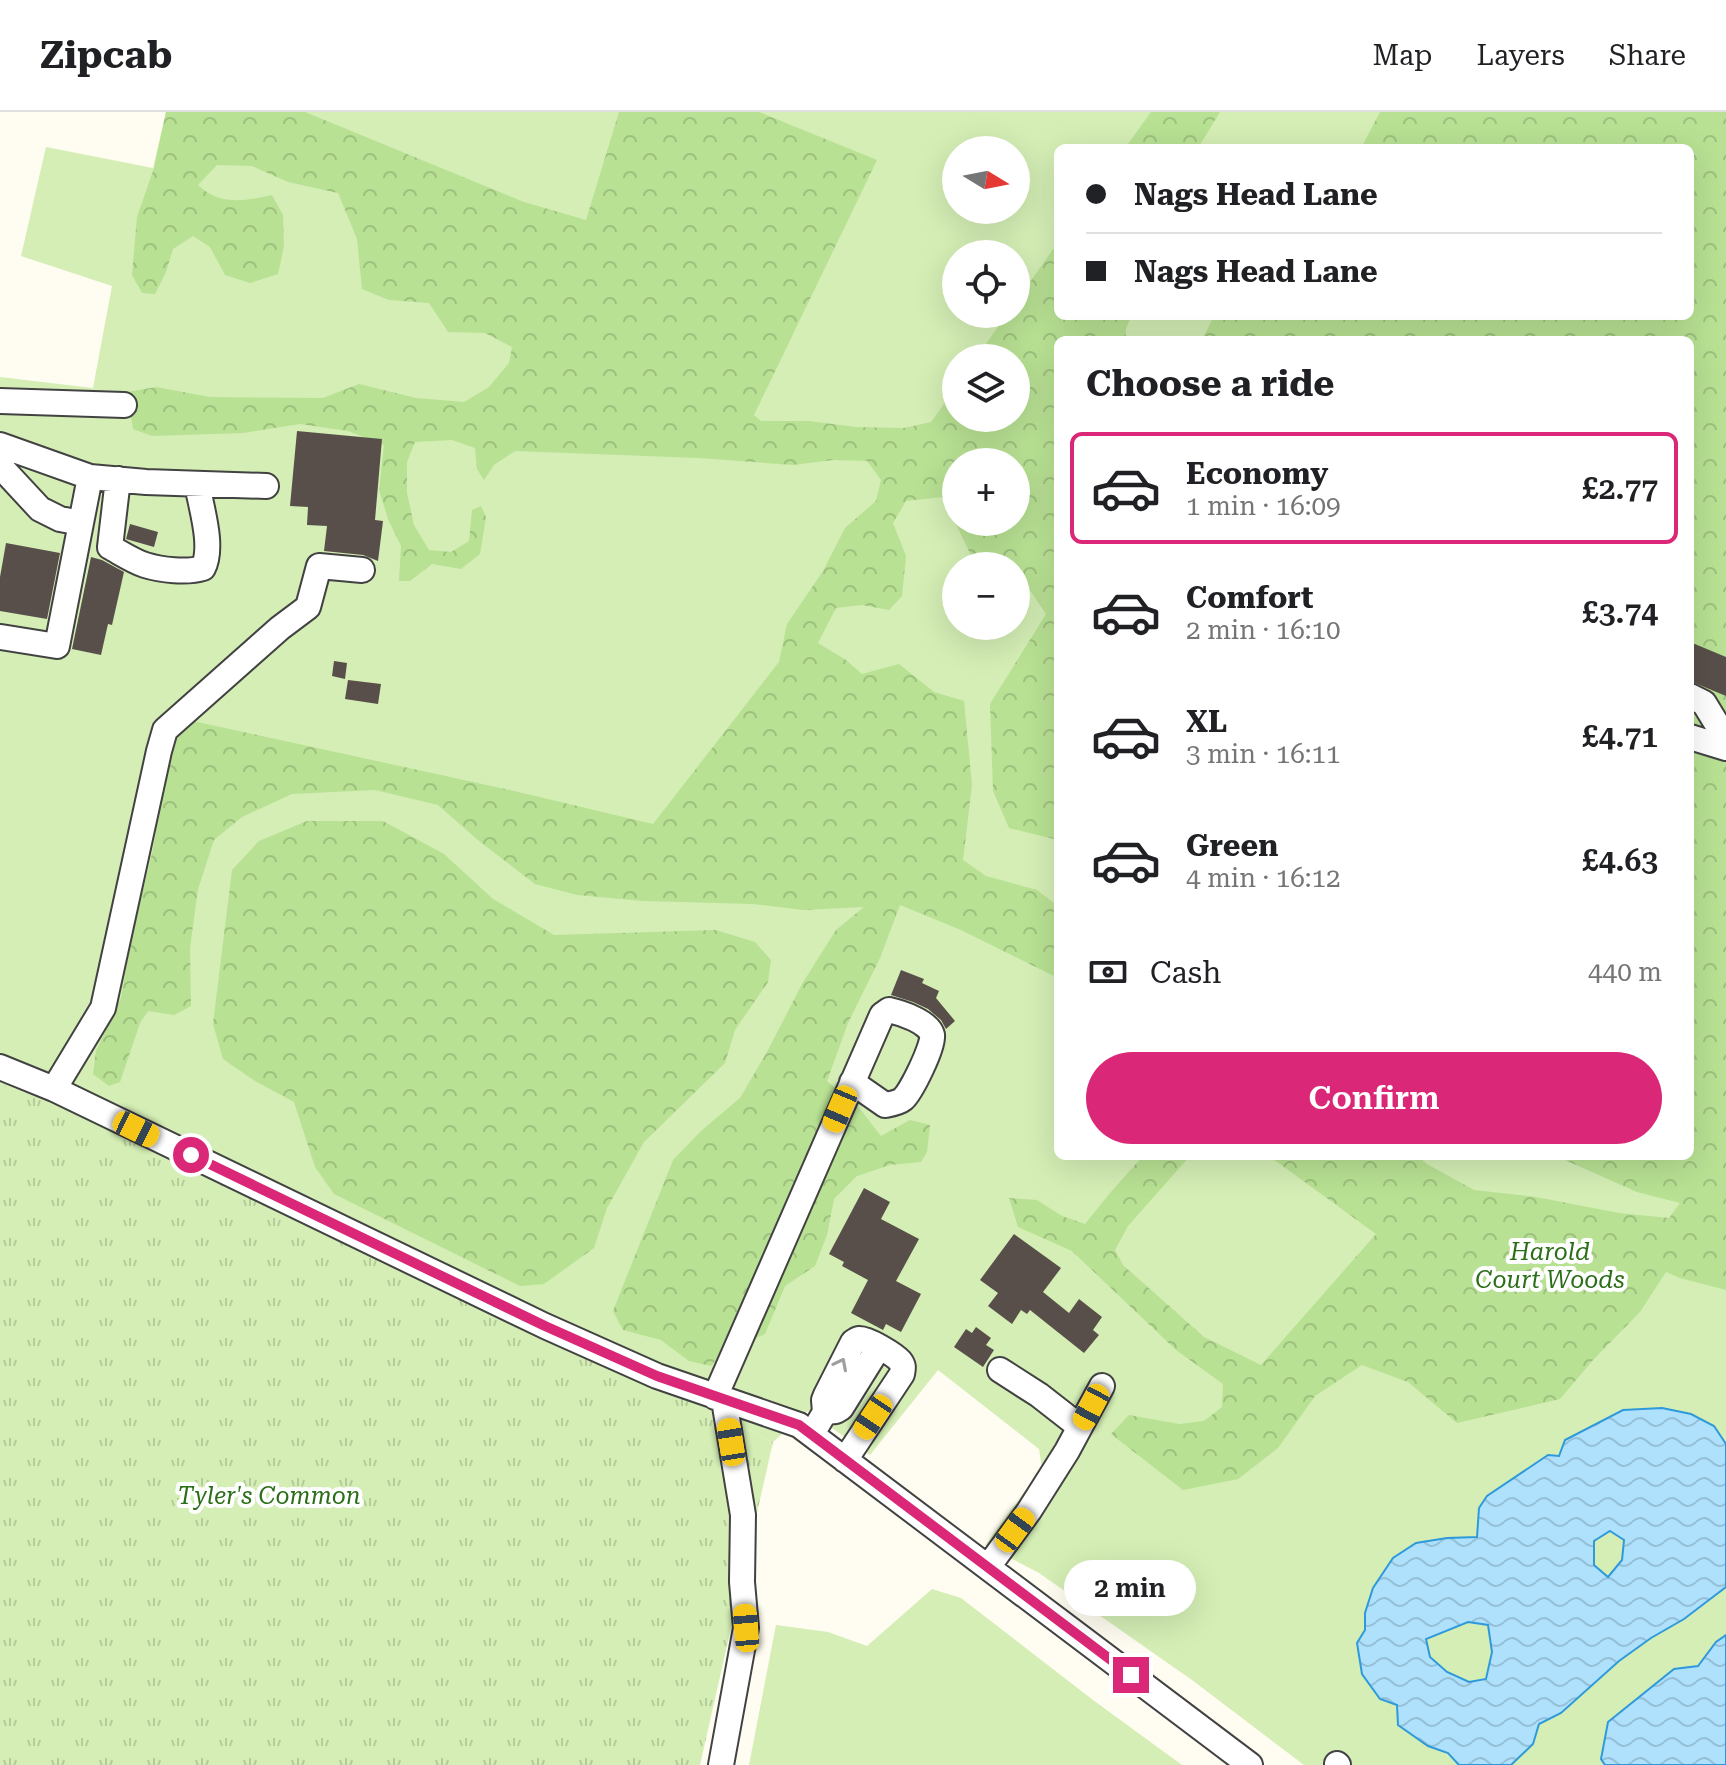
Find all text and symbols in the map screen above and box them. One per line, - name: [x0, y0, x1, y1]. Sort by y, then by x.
- text: Zipcab: [40, 33, 172, 77]
- text: Map: [1373, 39, 1432, 72]
- text: Layers: [1476, 39, 1565, 72]
- text: Share: [1609, 39, 1686, 72]
- north arrow: [942, 136, 1030, 224]
- map controls: [942, 136, 1030, 640]
- text: Nags Head Lane: [1134, 177, 1378, 212]
- button: locate: [942, 240, 1030, 328]
- text: Nags Head Lane: [1134, 254, 1378, 289]
- button: layers: [942, 344, 1030, 432]
- text: Choose a ride: [1086, 363, 1334, 405]
- button: +: [942, 448, 1030, 536]
- icon: car: [1090, 452, 1162, 524]
- text: Economy: [1186, 456, 1328, 491]
- text: £2.77: [1582, 471, 1658, 506]
- text: 1 min · 16:09: [1186, 491, 1341, 521]
- button: −: [942, 552, 1030, 640]
- icon: car: [1090, 576, 1162, 648]
- text: Comfort: [1186, 580, 1313, 615]
- text: £3.74: [1582, 595, 1658, 630]
- text: 2 min · 16:10: [1186, 615, 1341, 645]
- icon: car: [1090, 700, 1162, 772]
- text: XL: [1186, 704, 1227, 739]
- text: £4.71: [1582, 719, 1658, 754]
- text: 3 min · 16:11: [1186, 739, 1341, 769]
- icon: car: [1090, 824, 1162, 896]
- text: Green: [1186, 828, 1278, 863]
- text: £4.63: [1582, 843, 1658, 878]
- text: 4 min · 16:12: [1186, 863, 1341, 893]
- icon: cash: [1086, 950, 1130, 994]
- text: Cash: [1150, 955, 1221, 990]
- text: 440 m: [1588, 957, 1662, 987]
- button: Confirm: [1086, 1052, 1662, 1144]
- car: [820, 1082, 860, 1136]
- car: [109, 1108, 163, 1150]
- route start: [173, 1137, 209, 1173]
- park label: Harold Court Woods: [1475, 1238, 1625, 1294]
- one-way arrow: [831, 1357, 847, 1372]
- car: [1069, 1380, 1113, 1434]
- car: [850, 1390, 896, 1444]
- car: [715, 1416, 747, 1468]
- park label: Tyler's Common: [177, 1482, 361, 1510]
- car: [991, 1504, 1039, 1556]
- callout: 2 min: [1065, 1559, 1197, 1615]
- text: 2 min: [1094, 1573, 1166, 1603]
- car: [732, 1603, 760, 1653]
- route end: [1113, 1657, 1149, 1693]

